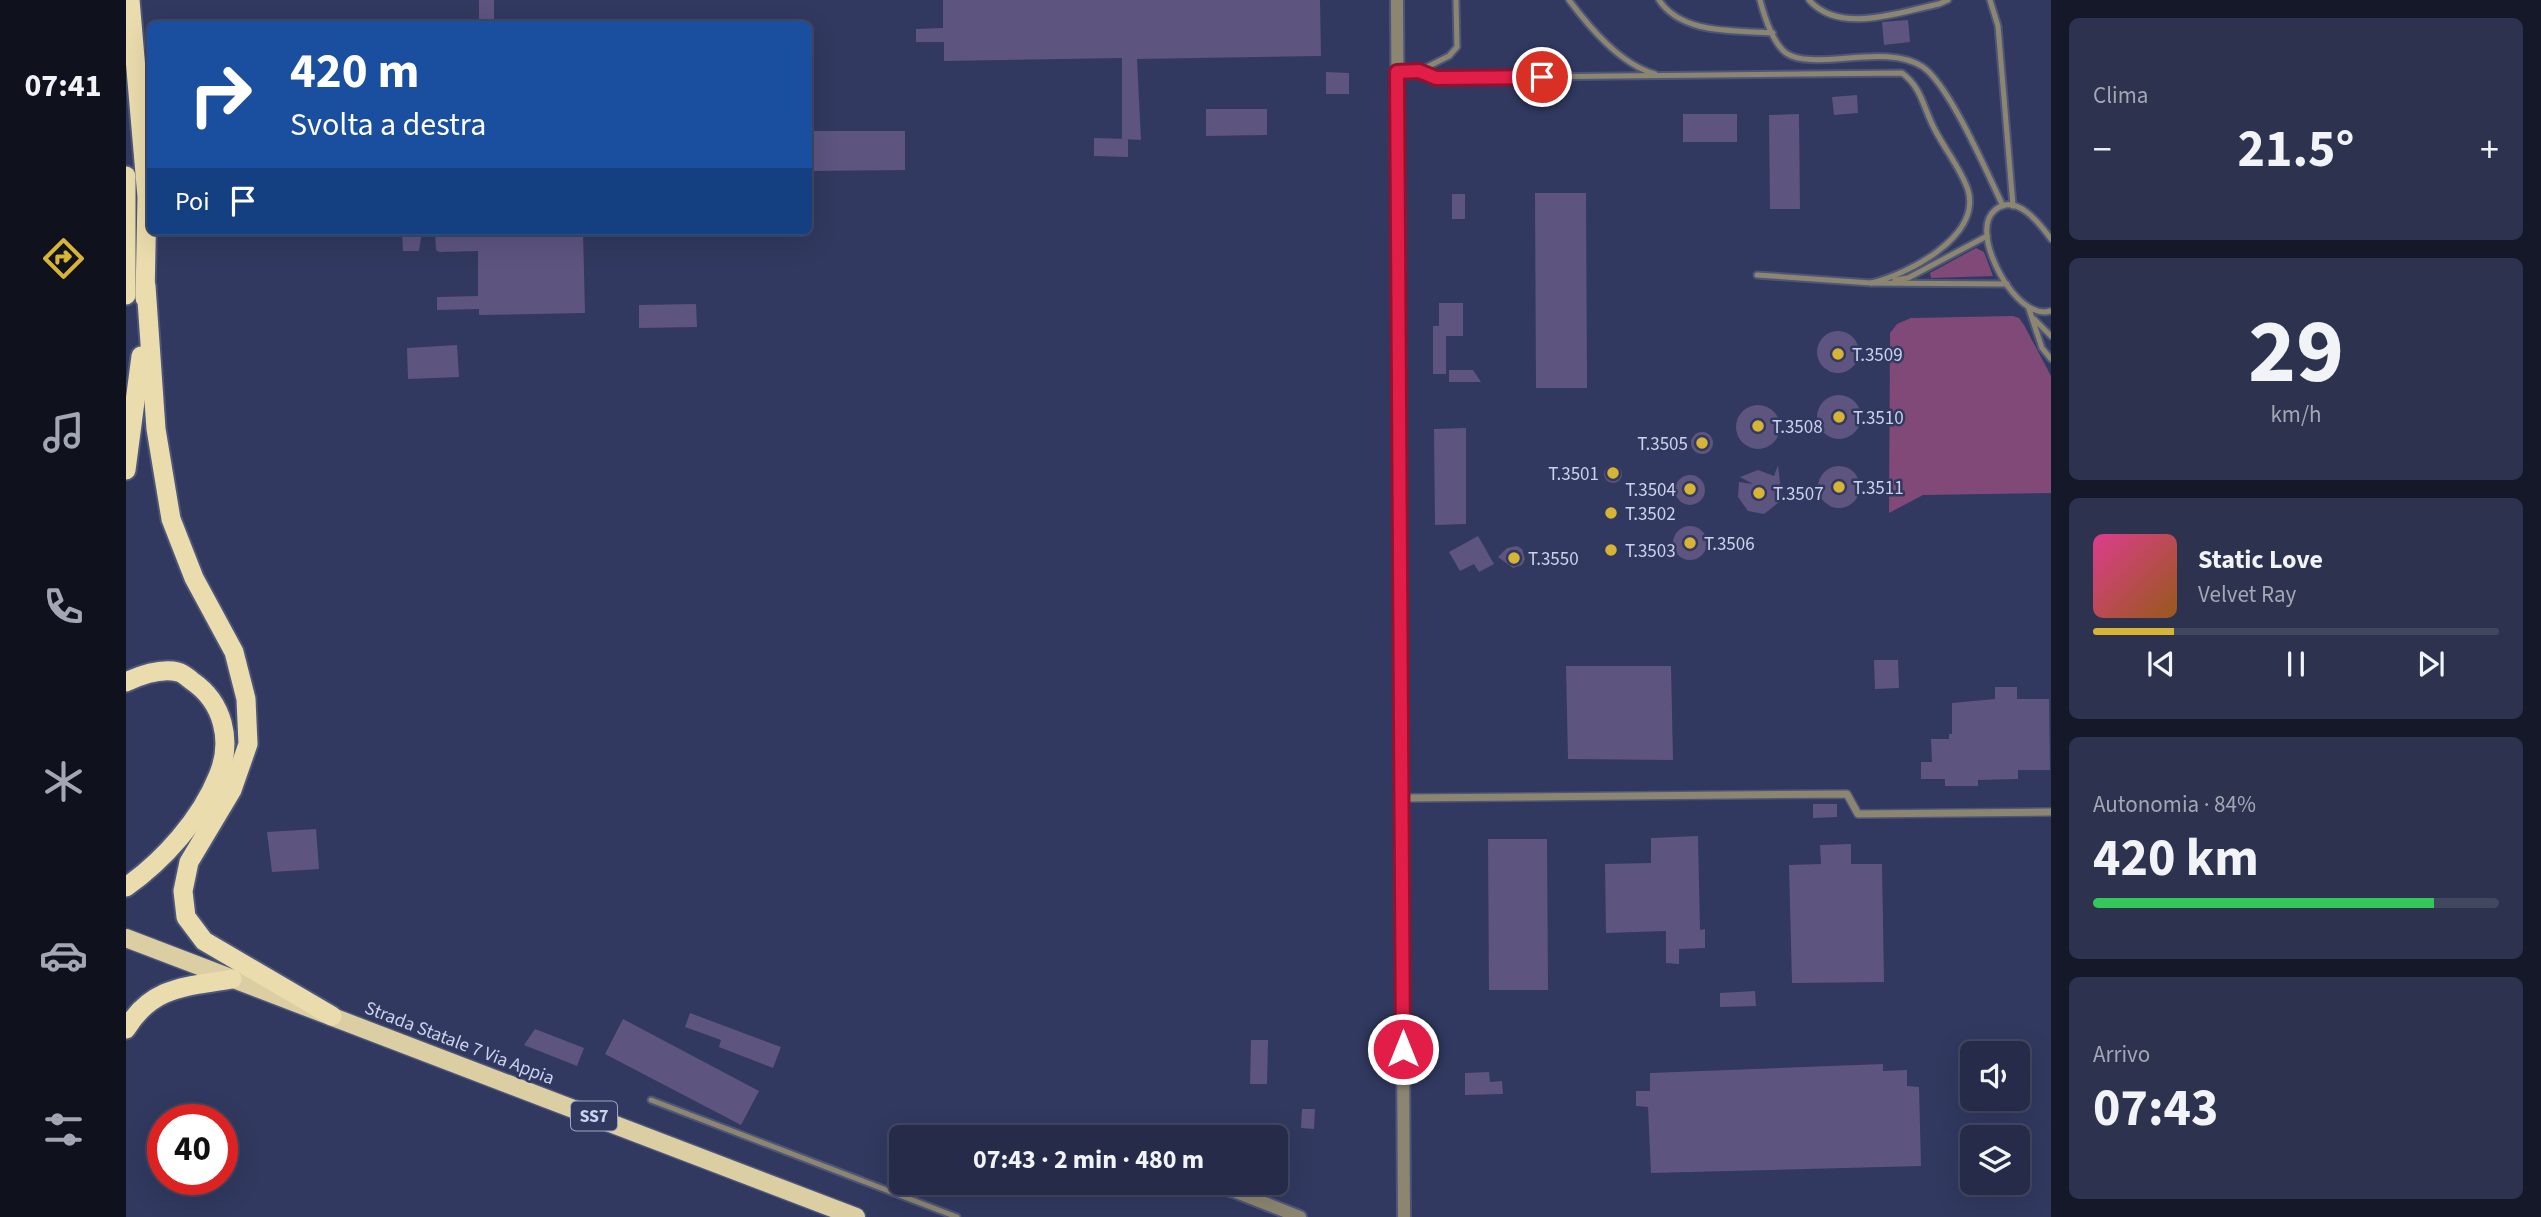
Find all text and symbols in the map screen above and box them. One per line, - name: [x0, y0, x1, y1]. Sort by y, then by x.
- text: 420 m: [290, 37, 419, 107]
- pin: [1512, 47, 1572, 107]
- icon: right: [175, 49, 266, 140]
- icon: arrive: [1523, 58, 1561, 96]
- text: 07:41: [24, 63, 102, 109]
- text: Clima: [2093, 79, 2148, 112]
- text: Svolta a destra: [290, 102, 486, 148]
- text: 21.5°: [2238, 113, 2354, 187]
- text: −: [2093, 123, 2112, 177]
- text: +: [2480, 123, 2499, 177]
- icon: arrive: [224, 182, 262, 220]
- text: Poi: [175, 183, 210, 220]
- icon: directions: [39, 234, 88, 283]
- text: 29: [2248, 288, 2344, 417]
- place label: T.3509: [1852, 342, 1903, 369]
- marker: T.3509: [1830, 346, 1846, 362]
- text: km/h: [2270, 398, 2322, 431]
- place label: T.3510: [1853, 405, 1904, 432]
- icon: music: [39, 408, 88, 457]
- marker: T.3510: [1831, 409, 1847, 425]
- place label: T.3508: [1772, 414, 1823, 441]
- marker: T.3508: [1750, 418, 1766, 434]
- place label: T.3505: [1637, 431, 1688, 458]
- marker: T.3505: [1694, 435, 1710, 451]
- place label: T.3501: [1548, 461, 1599, 488]
- marker: T.3501: [1605, 465, 1621, 481]
- place label: T.3511: [1853, 475, 1904, 502]
- place label: T.3504: [1625, 477, 1676, 504]
- marker: T.3511: [1831, 479, 1847, 495]
- marker: T.3504: [1682, 481, 1698, 497]
- place label: T.3507: [1773, 481, 1824, 508]
- marker: T.3507: [1751, 485, 1767, 501]
- place label: T.3502: [1625, 501, 1676, 528]
- marker: T.3502: [1603, 505, 1619, 521]
- place label: T.3506: [1704, 531, 1755, 558]
- marker: T.3506: [1682, 535, 1698, 551]
- place label: T.3503: [1625, 538, 1676, 565]
- text: Static Love: [2198, 541, 2323, 578]
- marker: T.3503: [1603, 542, 1619, 558]
- place label: T.3550: [1528, 546, 1579, 573]
- marker: T.3550: [1506, 550, 1522, 566]
- text: Velvet Ray: [2198, 578, 2296, 611]
- icon: phone: [39, 582, 88, 631]
- icon: previous: [2142, 645, 2180, 683]
- icon: pause: [2277, 645, 2315, 683]
- icon: next: [2412, 645, 2450, 683]
- icon: climate: [39, 757, 88, 806]
- text: Autonomia · 84%: [2093, 788, 2256, 821]
- text: 420 km: [2093, 822, 2259, 896]
- icon: car: [39, 931, 88, 980]
- street label: Strada Statale 7 Via Appia: [361, 995, 558, 1092]
- position arrow: [1366, 1012, 1440, 1086]
- text: Arrivo: [2093, 1038, 2150, 1071]
- map controls: [1960, 1041, 2030, 1195]
- button: sound: [1960, 1041, 2030, 1111]
- text: 07:43: [2093, 1072, 2218, 1146]
- road number: SS7: [571, 1101, 617, 1130]
- speed limit sign: 40: [147, 1104, 238, 1195]
- icon: filters: [39, 1105, 88, 1154]
- button: layers: [1960, 1125, 2030, 1195]
- text: 07:43 · 2 min · 480 m: [973, 1141, 1204, 1178]

